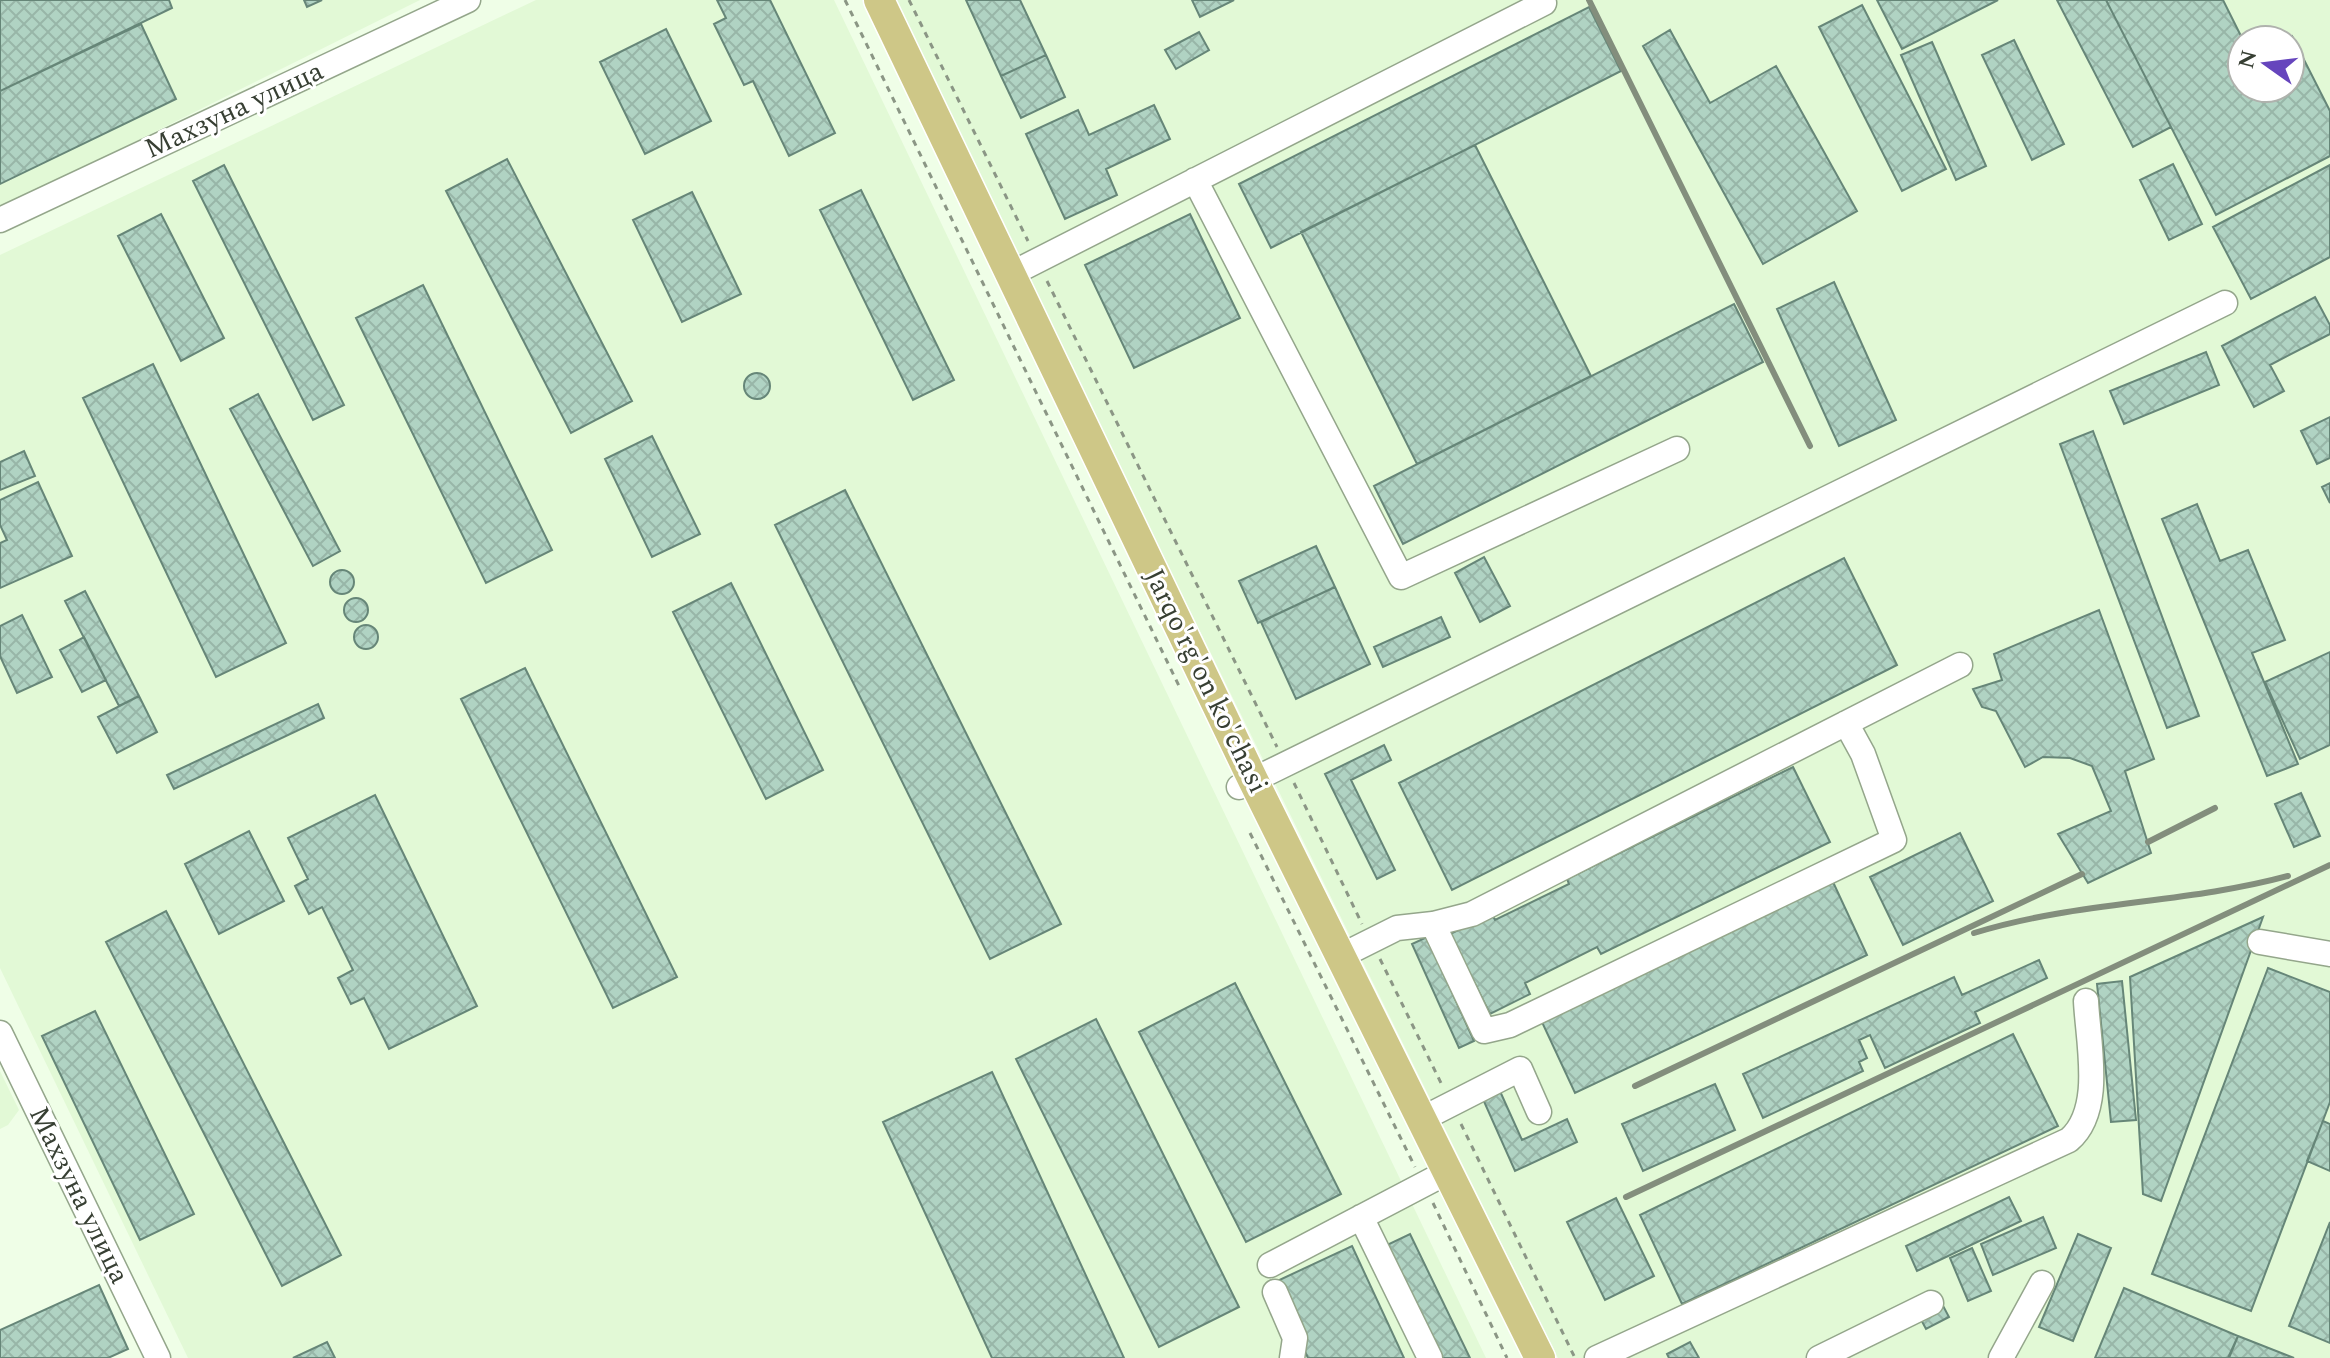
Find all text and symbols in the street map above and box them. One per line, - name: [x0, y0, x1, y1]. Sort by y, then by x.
- north arrow: [2226, 24, 2306, 104]
- text: N: [2230, 47, 2266, 72]
- street label: Махзуна улица: [137, 50, 331, 170]
- street label: Jarqo'rg'on ko'chasi: [1133, 561, 1279, 801]
- street label: Махзуна улица: [17, 1099, 141, 1292]

